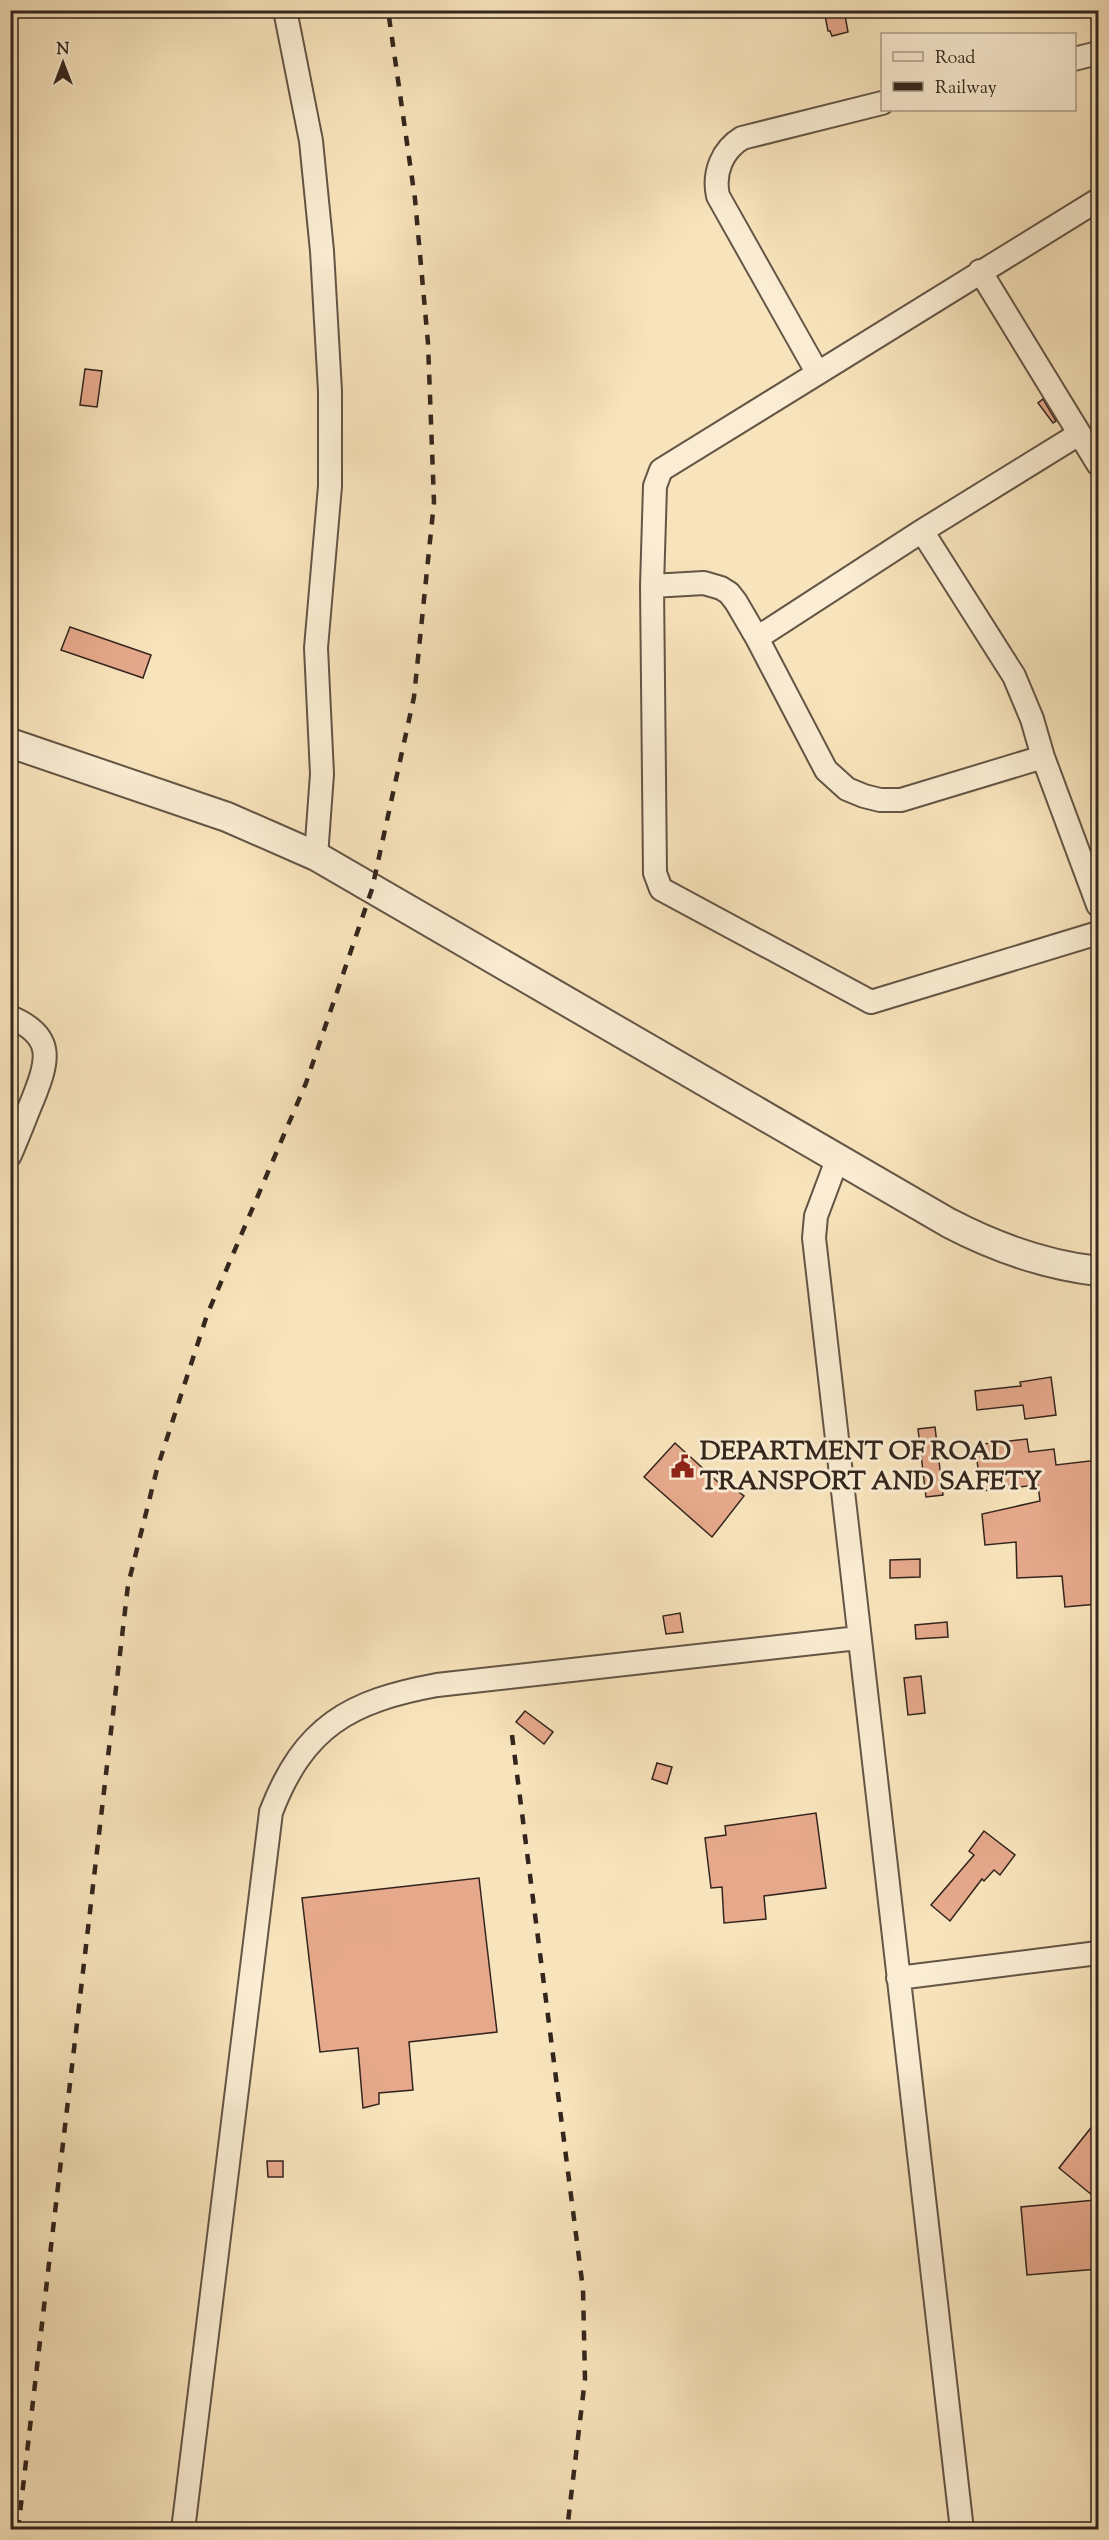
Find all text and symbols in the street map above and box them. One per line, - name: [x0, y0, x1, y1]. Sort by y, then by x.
- north arrow: [33, 33, 93, 93]
- legend: [881, 33, 1076, 111]
- text: N: [57, 39, 70, 62]
- text: Road: [935, 46, 975, 72]
- text: Railway: [935, 76, 997, 102]
- place label: DEPARTMENT OF ROAD TRANSPORT AND SAFETY: [700, 1434, 1043, 1501]
- public building icon: DEPARTMENT OF ROAD TRANSPORT AND SAFETY: [669, 1454, 695, 1480]

